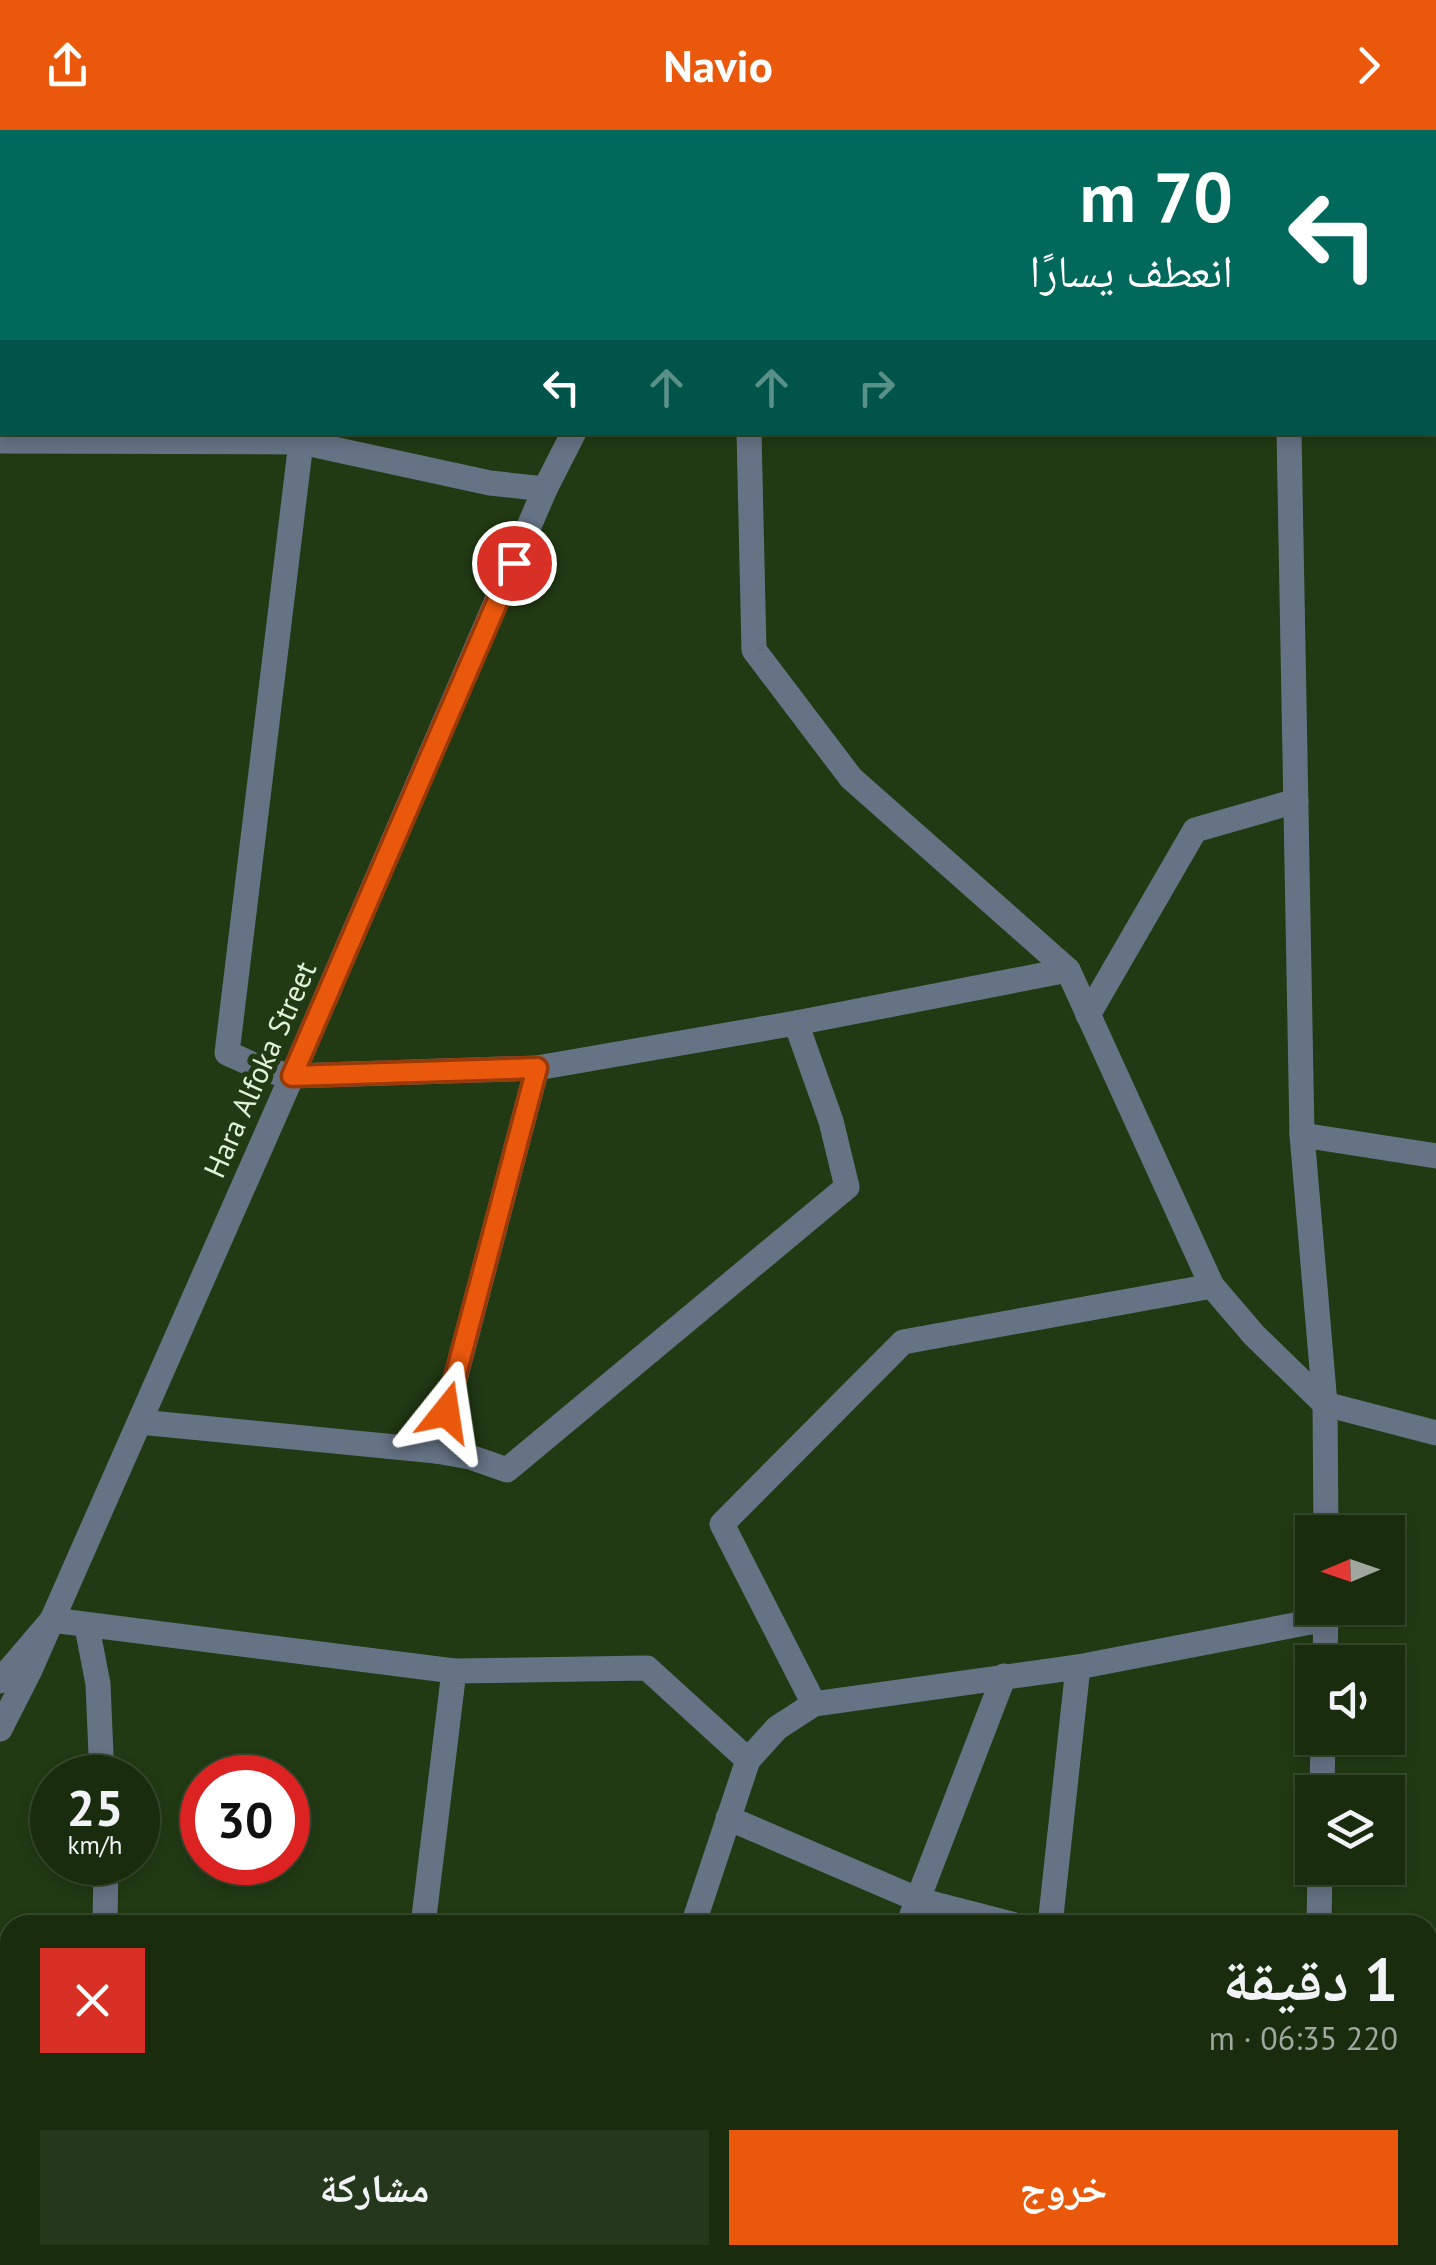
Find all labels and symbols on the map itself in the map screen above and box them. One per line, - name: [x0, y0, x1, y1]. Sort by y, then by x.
- pin: [472, 521, 557, 606]
- street label: Hara Alfoka Street: [194, 955, 324, 1183]
- position arrow: [394, 1360, 498, 1464]
- north arrow: [1295, 1515, 1405, 1625]
- speed limit sign: 30: [180, 1755, 310, 1885]

